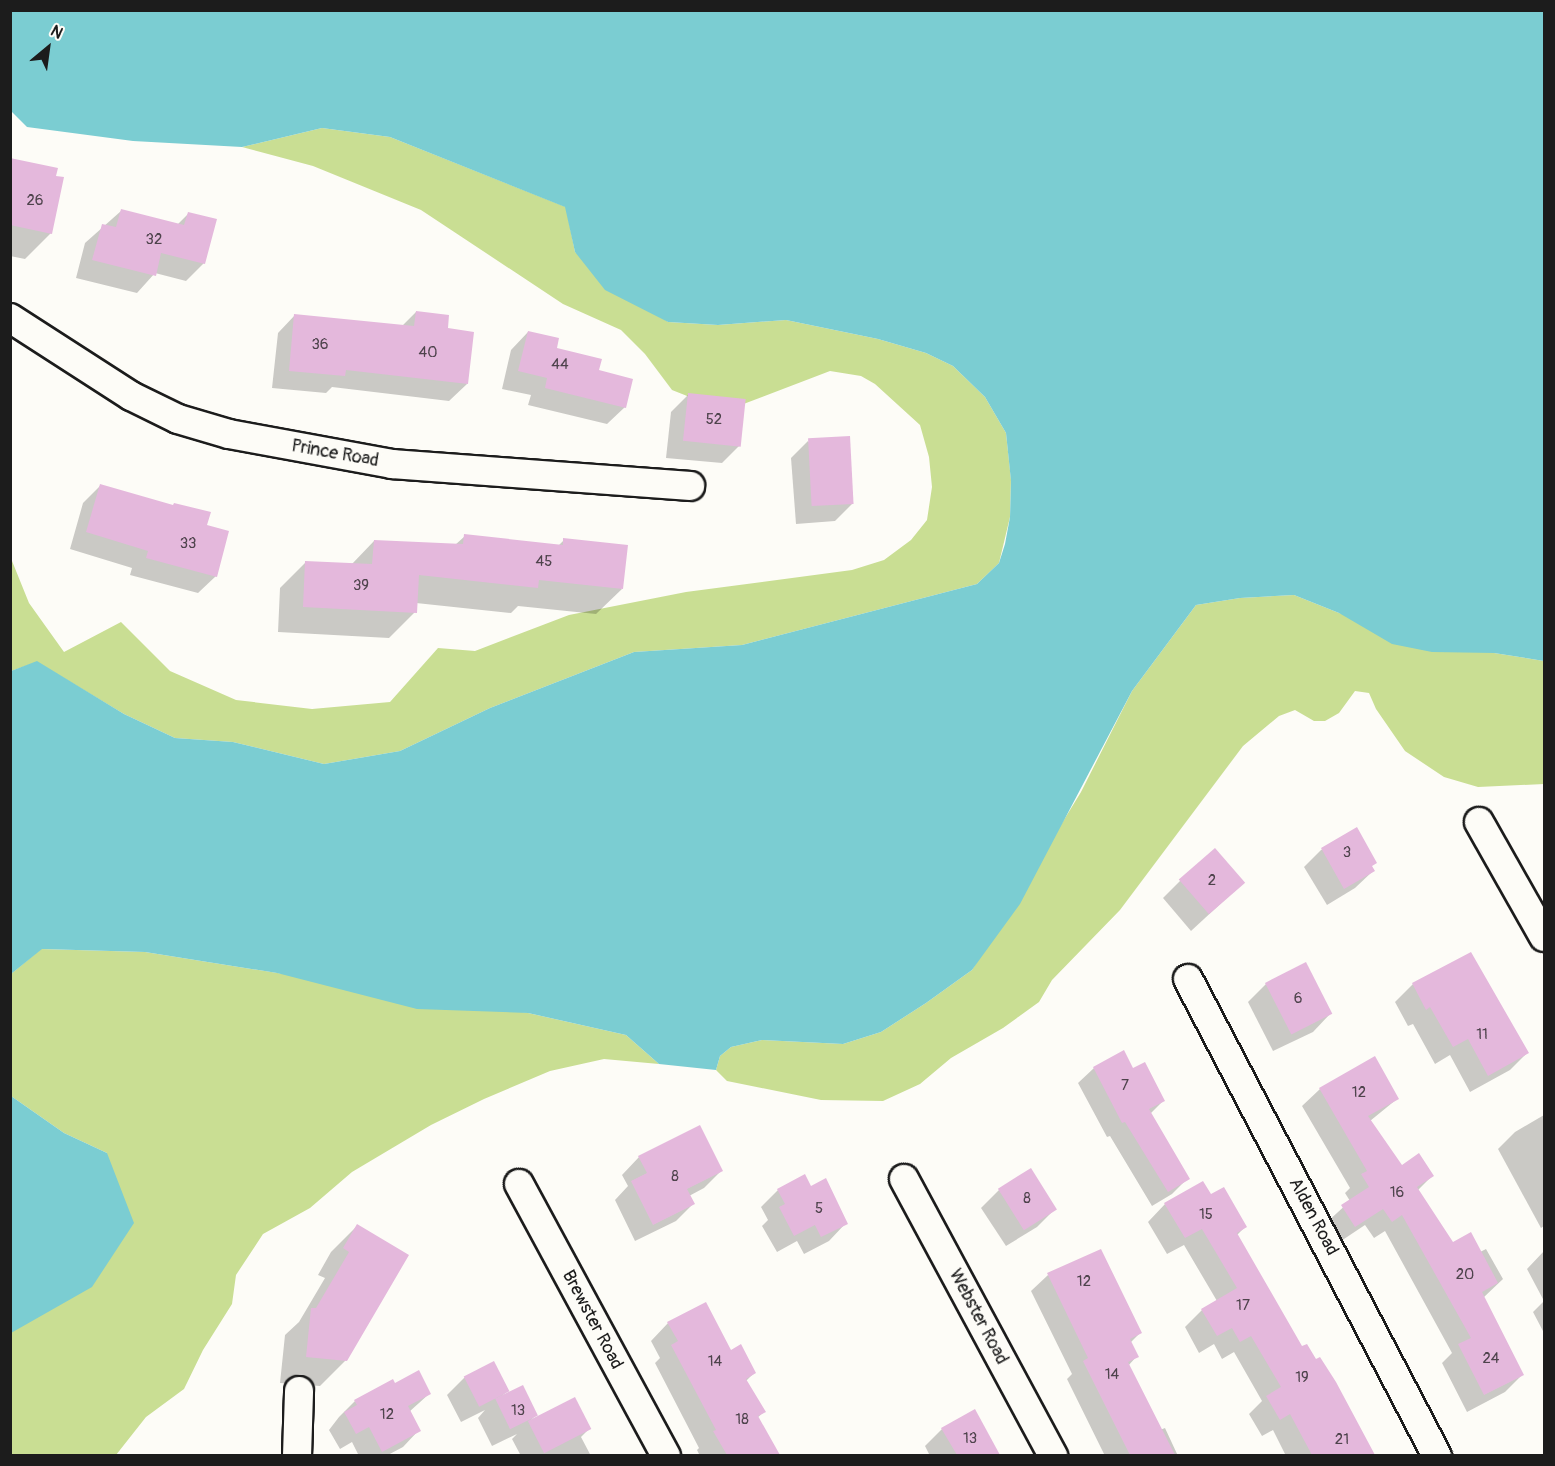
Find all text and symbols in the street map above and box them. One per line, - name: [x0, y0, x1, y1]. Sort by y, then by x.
- north arrow: [18, 18, 78, 78]
- text: N: [47, 21, 66, 44]
- house number: 26: [26, 192, 44, 210]
- house number: 32: [146, 231, 162, 249]
- house number: 36: [311, 336, 329, 354]
- house number: 40: [419, 344, 437, 362]
- house number: 44: [551, 356, 569, 374]
- house number: 52: [706, 411, 722, 429]
- street label: Prince Road: [290, 436, 380, 472]
- house number: 33: [180, 535, 196, 553]
- house number: 45: [536, 553, 552, 571]
- house number: 39: [353, 577, 369, 595]
- house number: 3: [1343, 844, 1351, 862]
- house number: 2: [1208, 872, 1216, 890]
- house number: 6: [1294, 990, 1302, 1008]
- house number: 11: [1476, 1026, 1488, 1044]
- house number: 7: [1121, 1077, 1129, 1095]
- house number: 12: [1352, 1084, 1366, 1102]
- house number: 8: [671, 1168, 679, 1186]
- street label: Alden Road: [1284, 1174, 1342, 1260]
- house number: 16: [1390, 1184, 1404, 1202]
- house number: 8: [1023, 1190, 1031, 1208]
- house number: 5: [815, 1200, 823, 1218]
- house number: 15: [1199, 1206, 1213, 1224]
- street label: Webster Road: [944, 1266, 1012, 1368]
- house number: 20: [1456, 1266, 1474, 1284]
- street label: Brewster Road: [557, 1267, 627, 1373]
- house number: 12: [1077, 1273, 1091, 1291]
- house number: 17: [1236, 1297, 1250, 1315]
- house number: 24: [1482, 1350, 1500, 1368]
- house number: 14: [708, 1353, 722, 1371]
- house number: 14: [1105, 1366, 1119, 1384]
- house number: 19: [1295, 1369, 1309, 1387]
- house number: 13: [511, 1402, 525, 1420]
- house number: 12: [380, 1406, 394, 1424]
- house number: 18: [735, 1411, 749, 1429]
- house number: 13: [963, 1430, 977, 1448]
- house number: 21: [1335, 1431, 1349, 1449]

